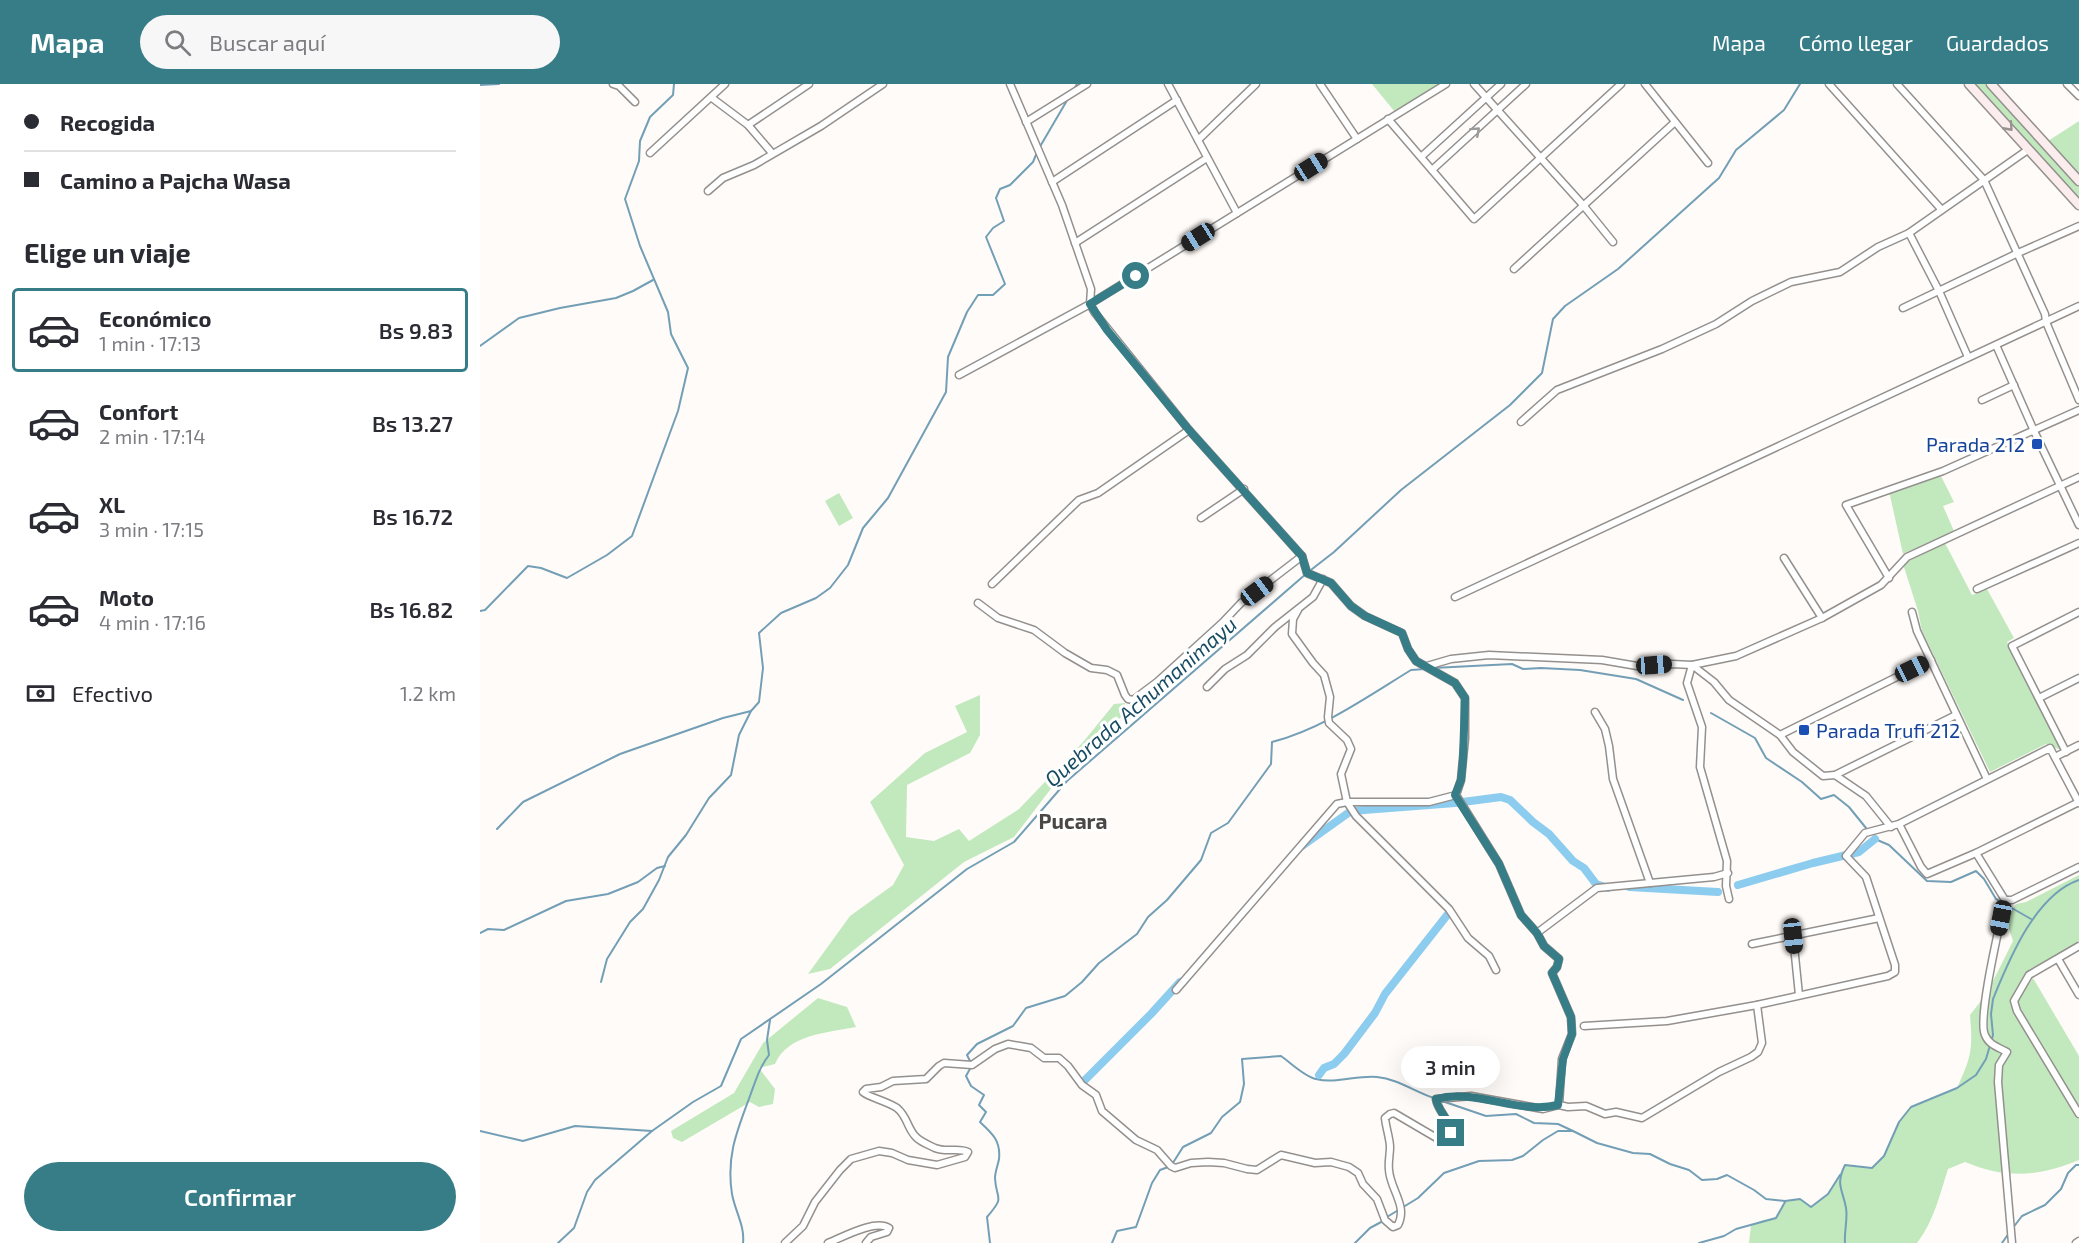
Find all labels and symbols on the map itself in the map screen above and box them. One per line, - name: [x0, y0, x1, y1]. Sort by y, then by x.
- one-way arrow: [2002, 121, 2013, 131]
- one-way arrow: [1469, 127, 1480, 138]
- car: [1291, 150, 1331, 184]
- car: [1178, 220, 1218, 254]
- route start: [1122, 262, 1149, 289]
- place label: Parada 212: [1926, 432, 2025, 456]
- marker: Parada 212: [2030, 437, 2044, 451]
- car: [1237, 573, 1277, 609]
- water label: Quebrada Achumanimayu: [1039, 611, 1242, 792]
- car: [1892, 653, 1932, 685]
- car: [1635, 655, 1673, 675]
- place label: Parada Trufi 212: [1816, 718, 1960, 742]
- marker: Parada Trufi 212: [1797, 723, 1811, 737]
- district label: Pucara: [1039, 808, 1107, 833]
- car: [1989, 899, 2013, 937]
- car: [1782, 917, 1804, 955]
- callout: 3 min: [1402, 1046, 1500, 1088]
- route end: [1437, 1119, 1464, 1146]

